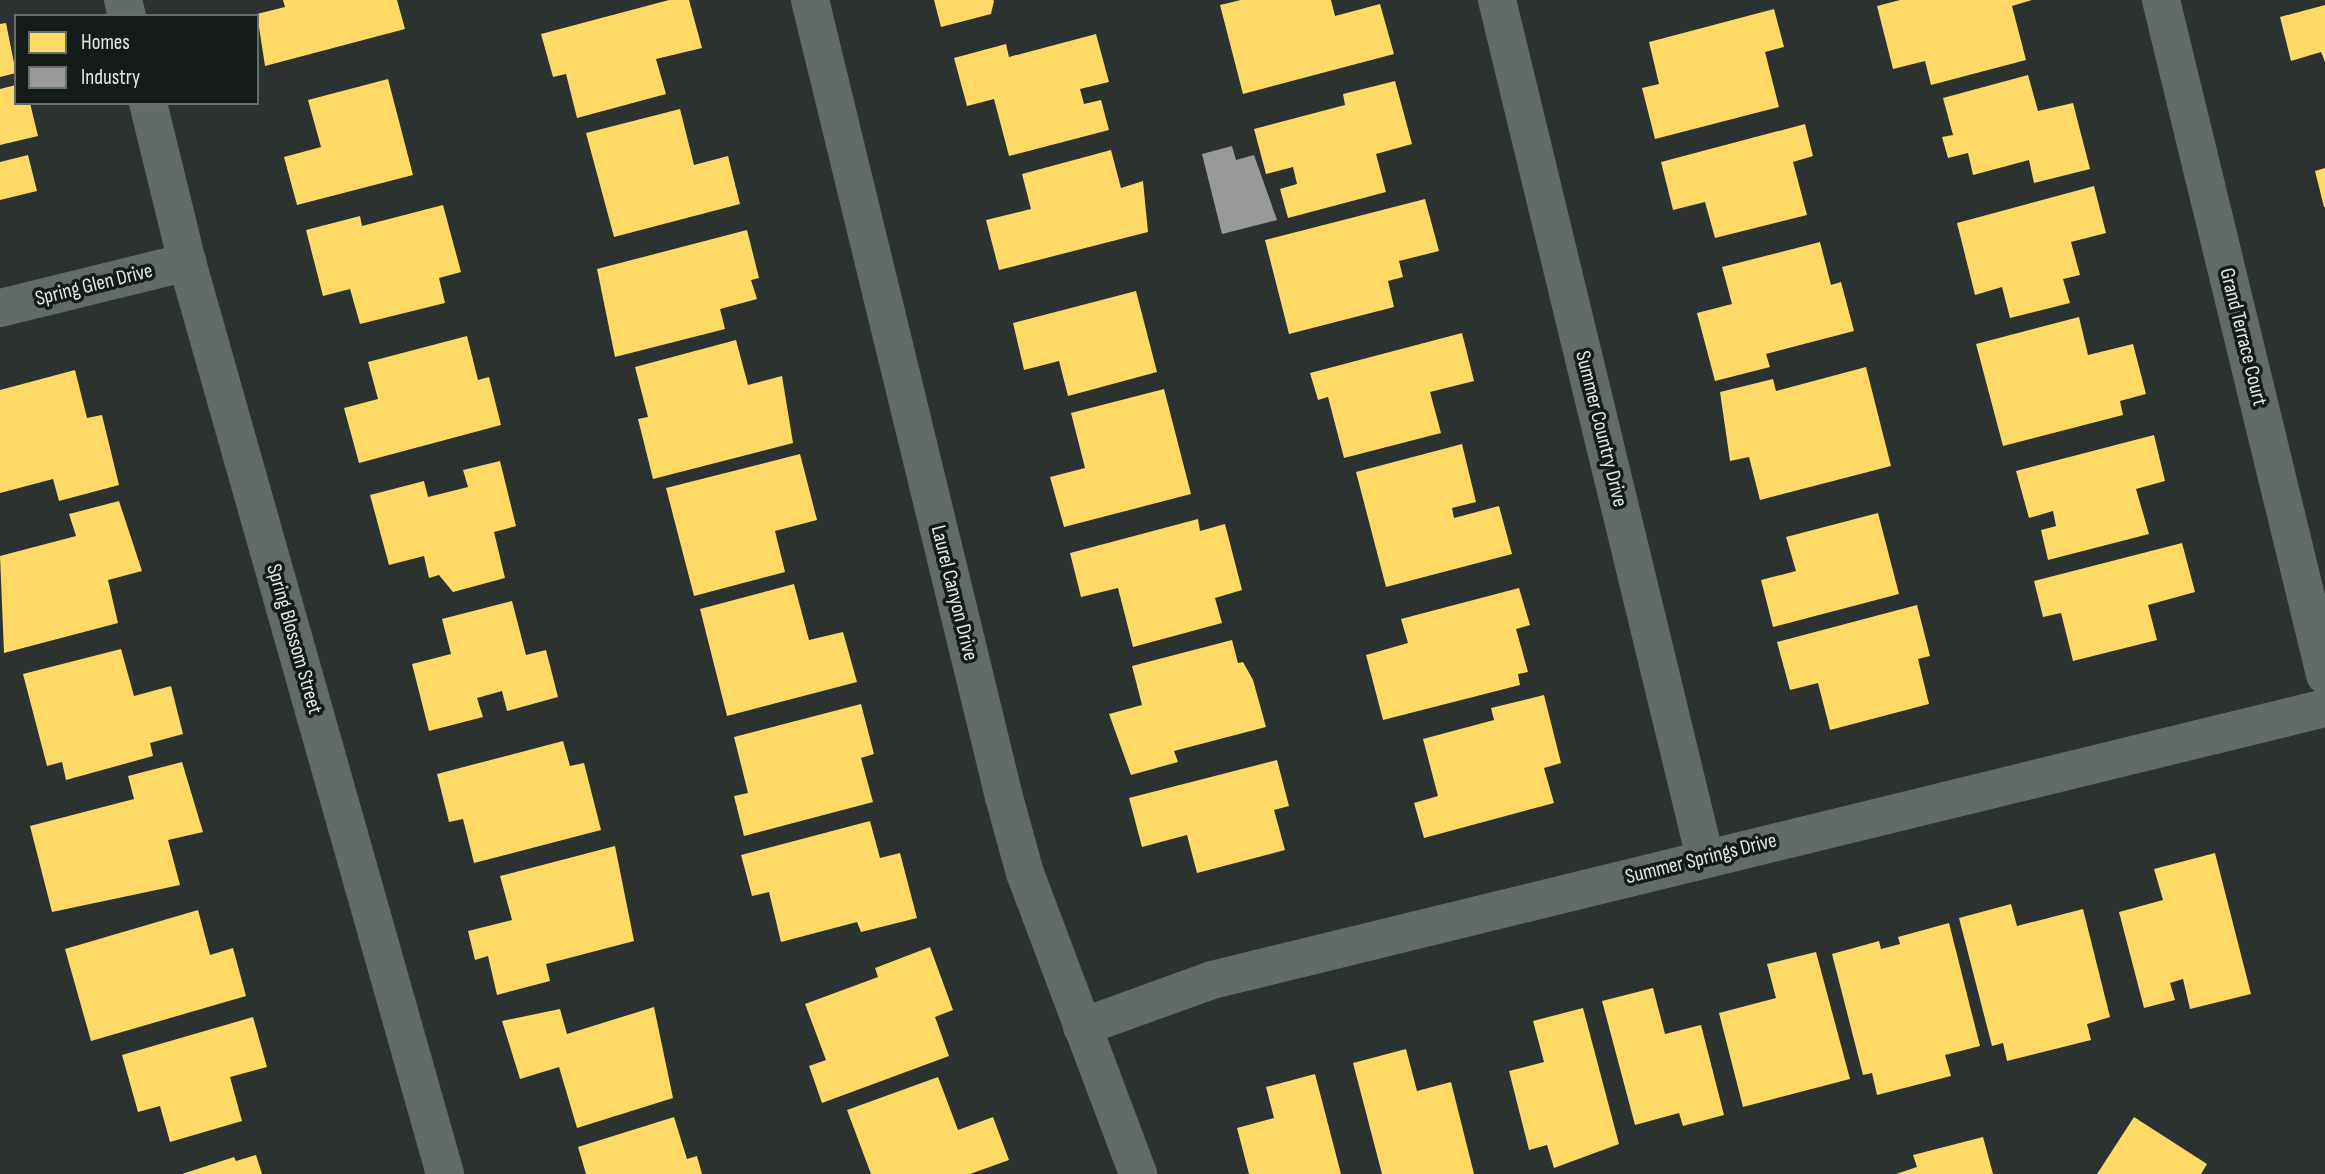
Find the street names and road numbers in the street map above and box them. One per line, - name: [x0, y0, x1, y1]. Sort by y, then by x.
- street label: Spring Glen Drive: [33, 258, 155, 312]
- street label: Grand Terrace Court: [2214, 266, 2272, 408]
- street label: Summer Country Drive: [1569, 348, 1633, 510]
- street label: Laurel Canyon Drive: [925, 523, 983, 663]
- street label: Spring Blossom Street: [261, 561, 327, 717]
- street label: Summer Springs Drive: [1623, 828, 1779, 890]

